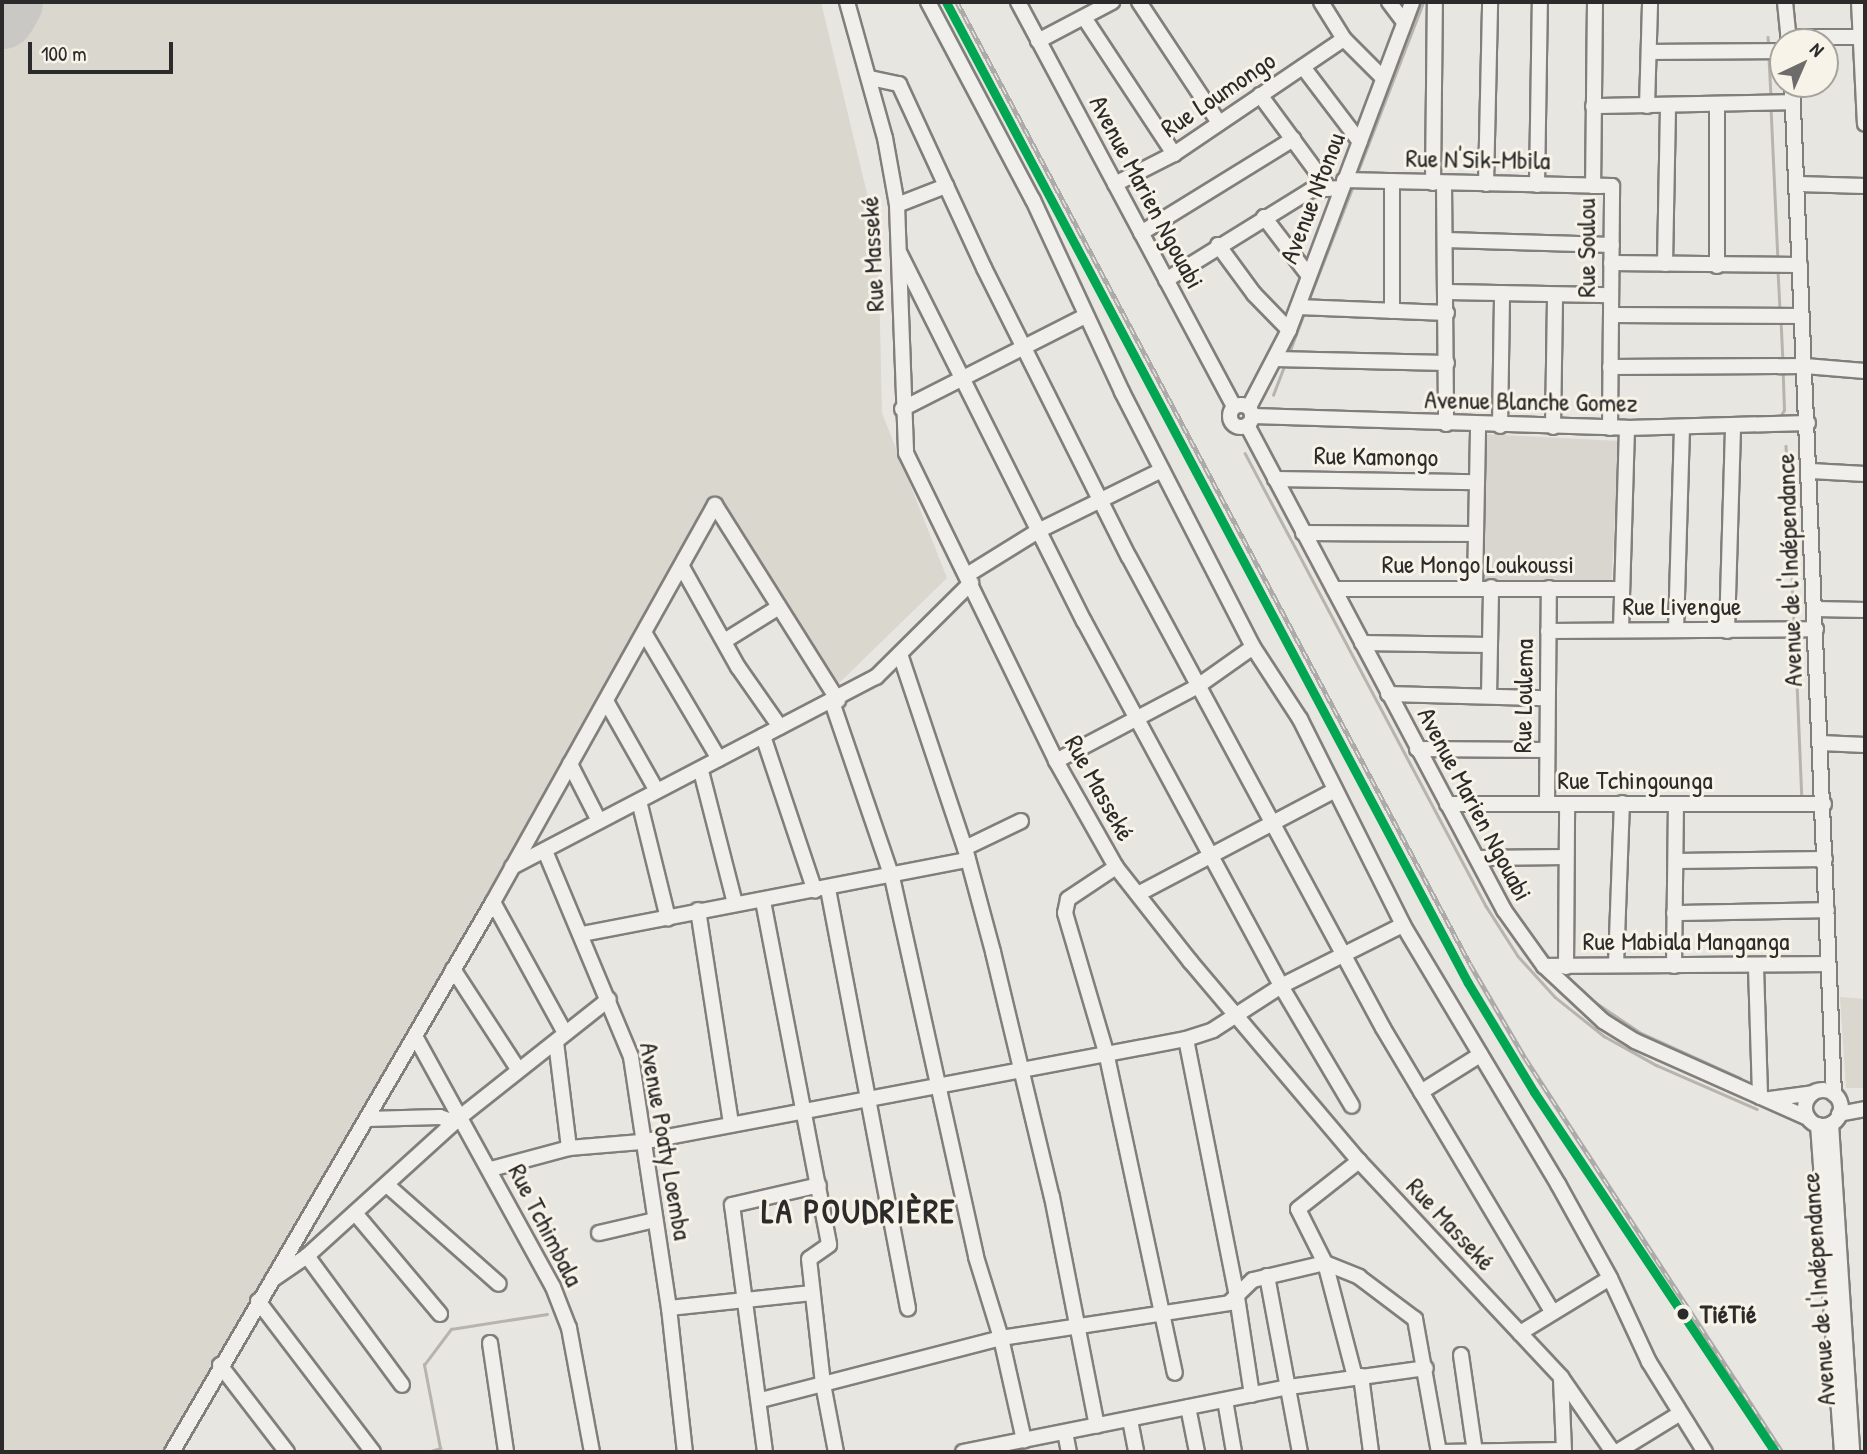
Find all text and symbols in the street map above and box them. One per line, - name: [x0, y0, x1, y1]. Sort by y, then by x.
- scale bar: [32, 28, 177, 72]
- north arrow: [1769, 28, 1839, 98]
- text: N: [1805, 36, 1830, 62]
- text: 100 m: [41, 39, 87, 68]
- street label: Rue Loumongo: [1155, 44, 1281, 144]
- street label: Avenue Marien Ngouabi: [1083, 90, 1211, 294]
- street label: Avenue Ntonou: [1273, 128, 1351, 268]
- street label: Rue N'Sik-Mbila: [1405, 142, 1551, 176]
- street label: Rue Masseké: [853, 195, 891, 313]
- street label: Rue Soulou: [1570, 198, 1602, 298]
- street label: Avenue Blanche Gomez: [1424, 384, 1638, 418]
- street label: Rue Kamongo: [1314, 439, 1438, 473]
- street label: Avenue de l'Indépendance: [1769, 453, 1809, 687]
- street label: Rue Mongo Loukoussi: [1382, 548, 1574, 580]
- street label: Rue Livengue: [1623, 590, 1741, 622]
- street label: Rue Loulema: [1506, 639, 1540, 753]
- street label: Avenue Marien Ngouabi: [1411, 702, 1539, 906]
- street label: Rue Masseké: [1058, 730, 1142, 846]
- street label: Rue Tchingounga: [1557, 764, 1713, 796]
- street label: Rue Mabiala Manganga: [1583, 925, 1789, 957]
- street label: Avenue Poaty Loemba: [633, 1040, 699, 1242]
- street label: Rue Tchimbala: [502, 1159, 590, 1291]
- street label: Rue Masseké: [1400, 1171, 1502, 1277]
- street label: Avenue de l'Indépendance: [1794, 1171, 1842, 1407]
- district label: LA POUDRIÈRE: [763, 1192, 955, 1232]
- place label: TiéTié: [1700, 1298, 1757, 1330]
- marker: TiéTié: [1672, 1303, 1694, 1325]

